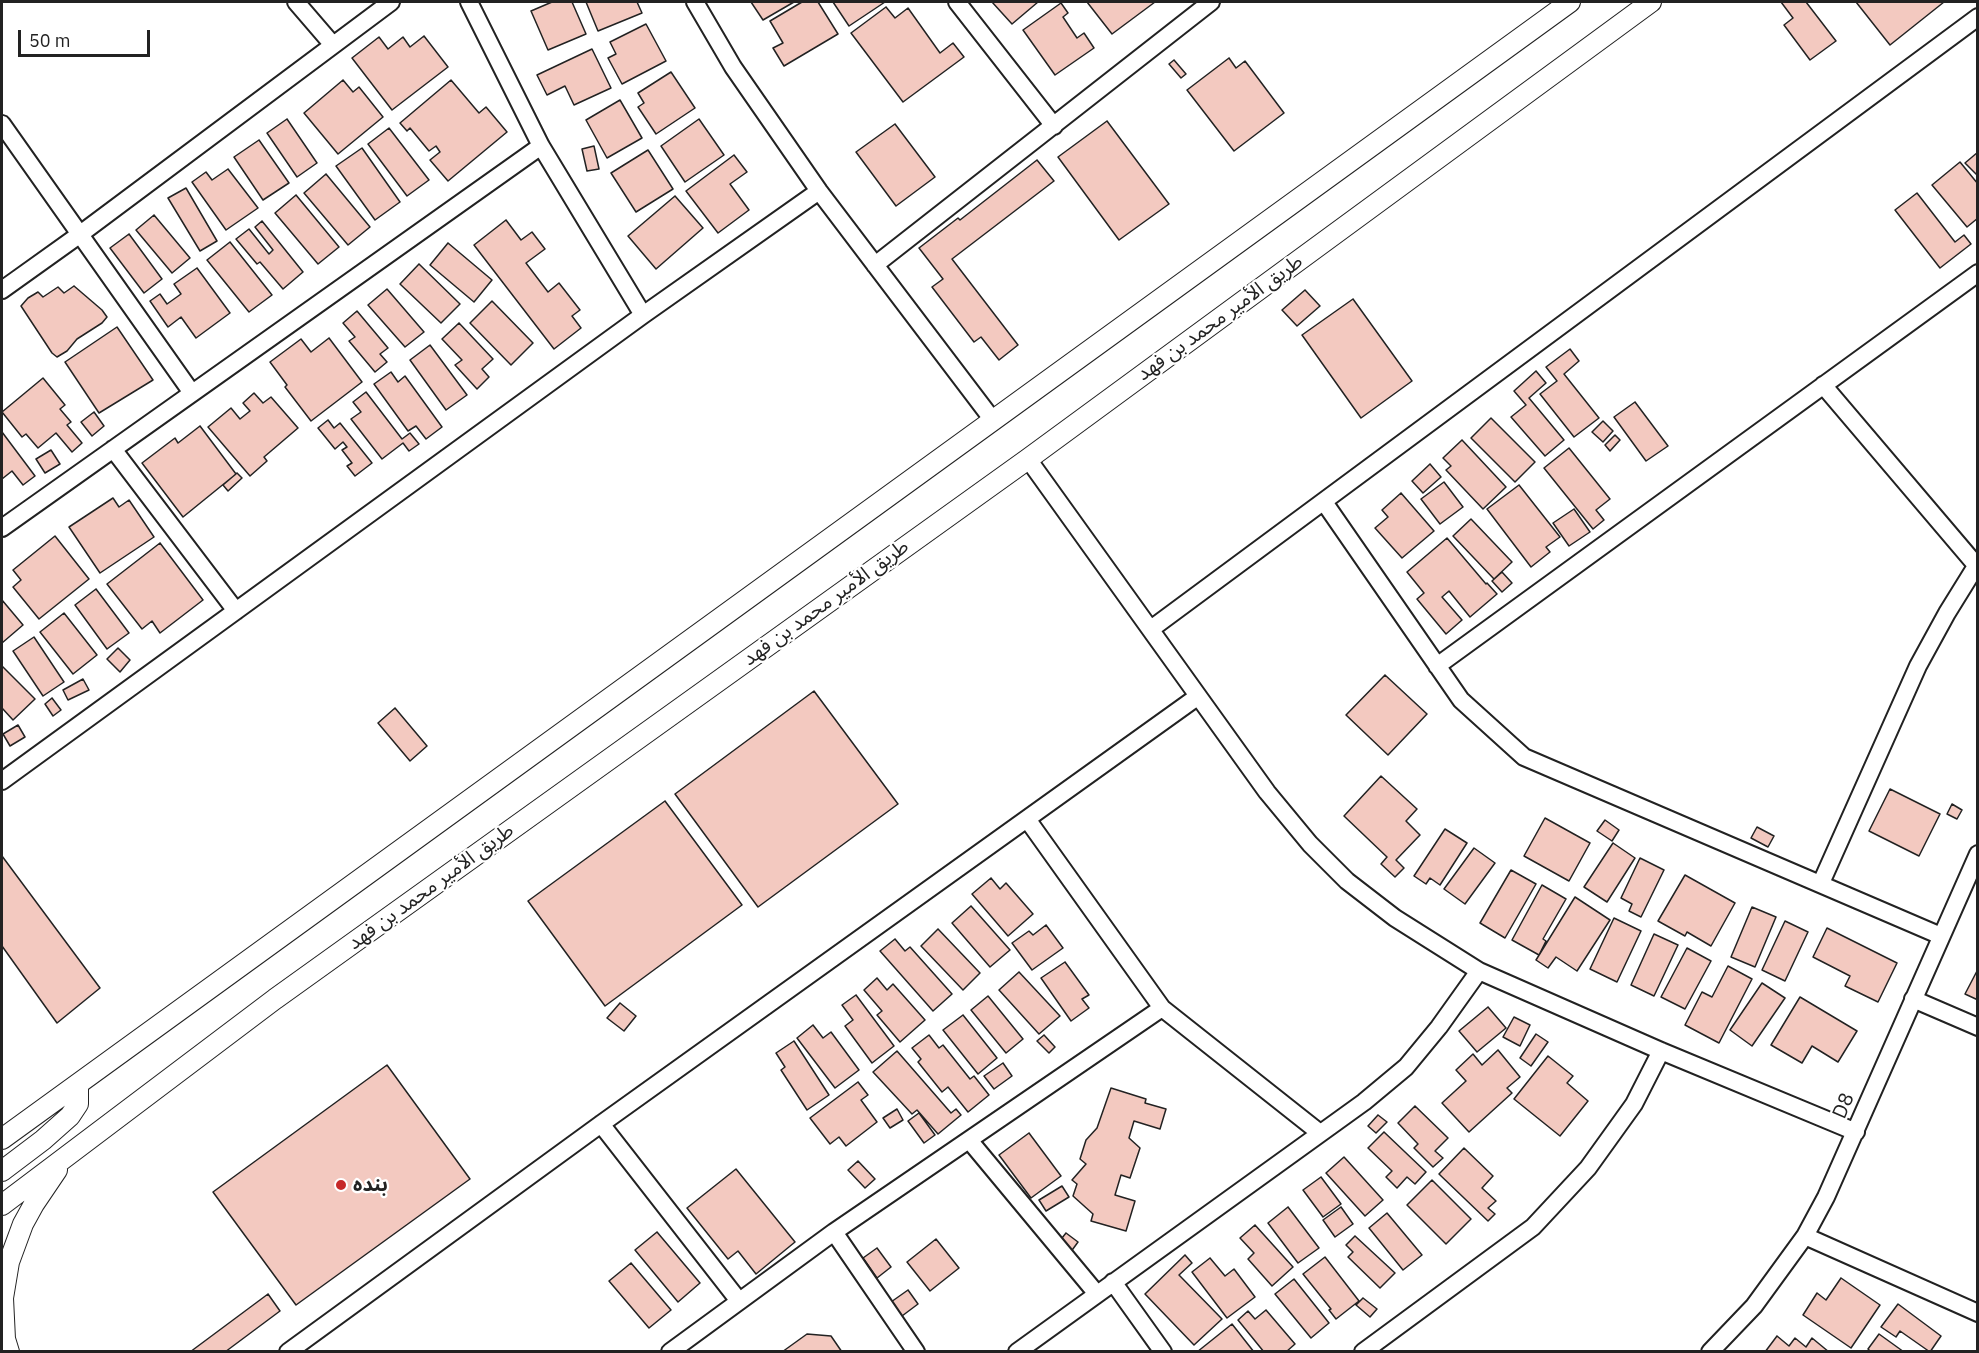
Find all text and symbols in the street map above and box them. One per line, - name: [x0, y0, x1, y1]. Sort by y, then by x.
- scale bar: [21, 18, 153, 56]
- text: 50 m: [29, 29, 71, 52]
- street label: طريق الأمير محمد بن فهد: [1132, 250, 1308, 386]
- street label: طريق الأمير محمد بن فهد: [738, 535, 914, 671]
- street label: طريق الأمير محمد بن فهد: [343, 819, 519, 955]
- street label: D8: [1828, 1090, 1860, 1122]
- place label: بنده: [353, 1173, 388, 1197]
- marker: بنده: [334, 1178, 348, 1192]

